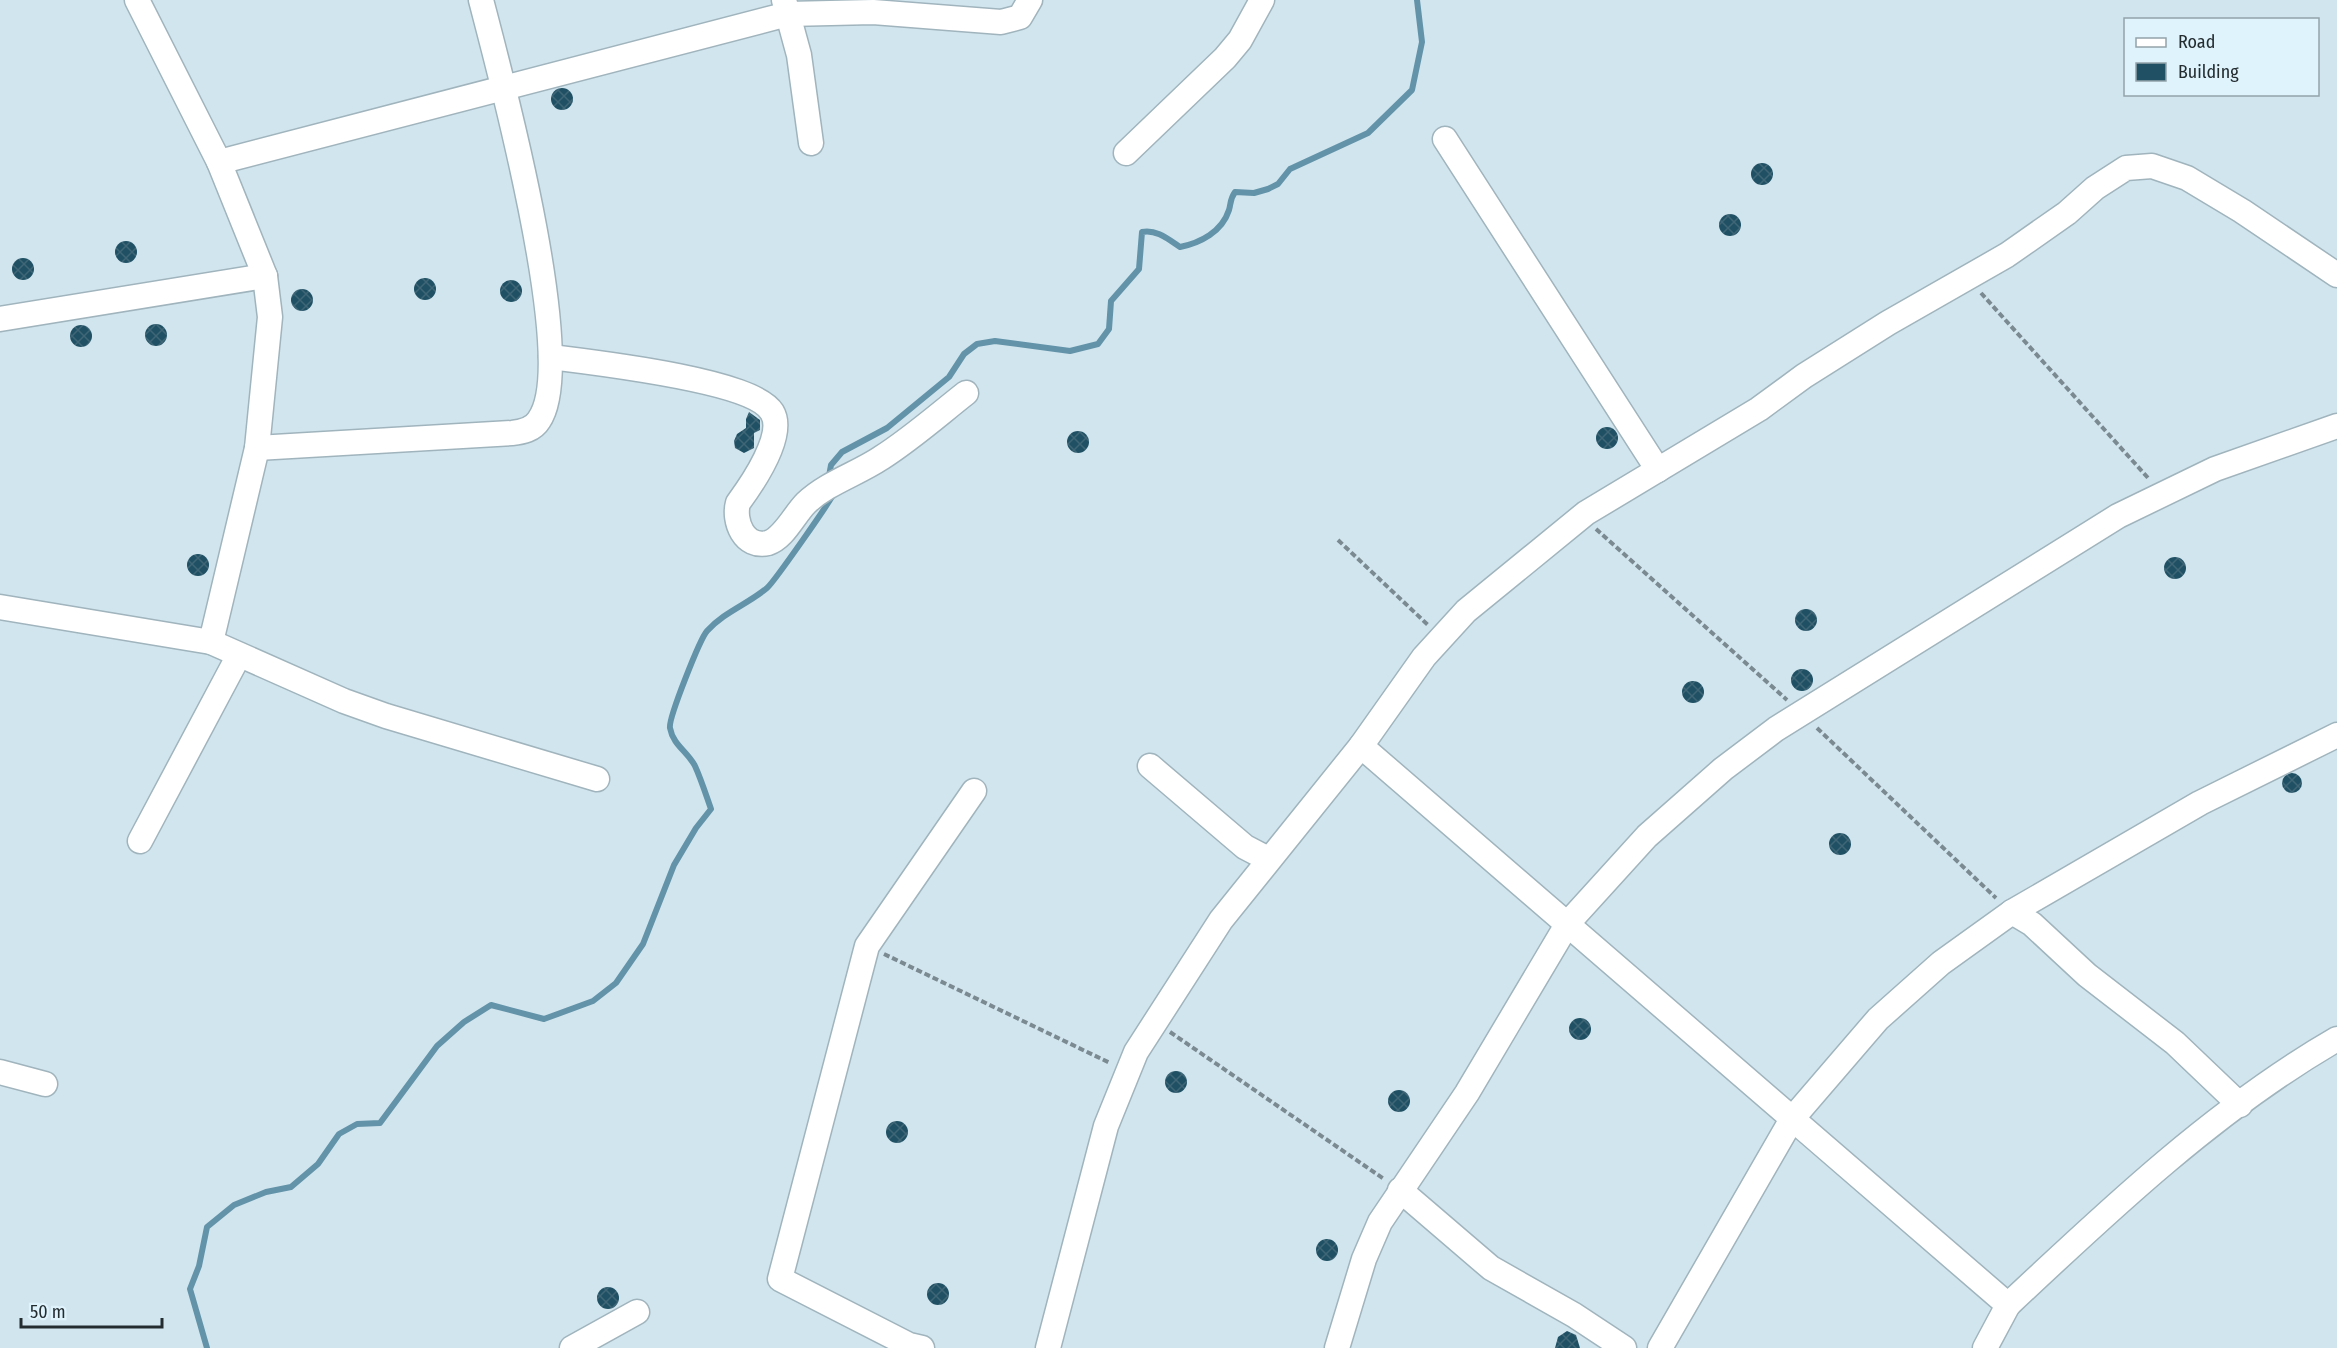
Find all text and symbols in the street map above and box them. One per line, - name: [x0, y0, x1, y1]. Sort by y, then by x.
- legend: [2124, 18, 2319, 96]
- text: Road: [2178, 31, 2215, 53]
- text: Building: [2178, 61, 2239, 83]
- scale bar: [21, 1291, 162, 1329]
- text: 50 m: [30, 1301, 66, 1323]

